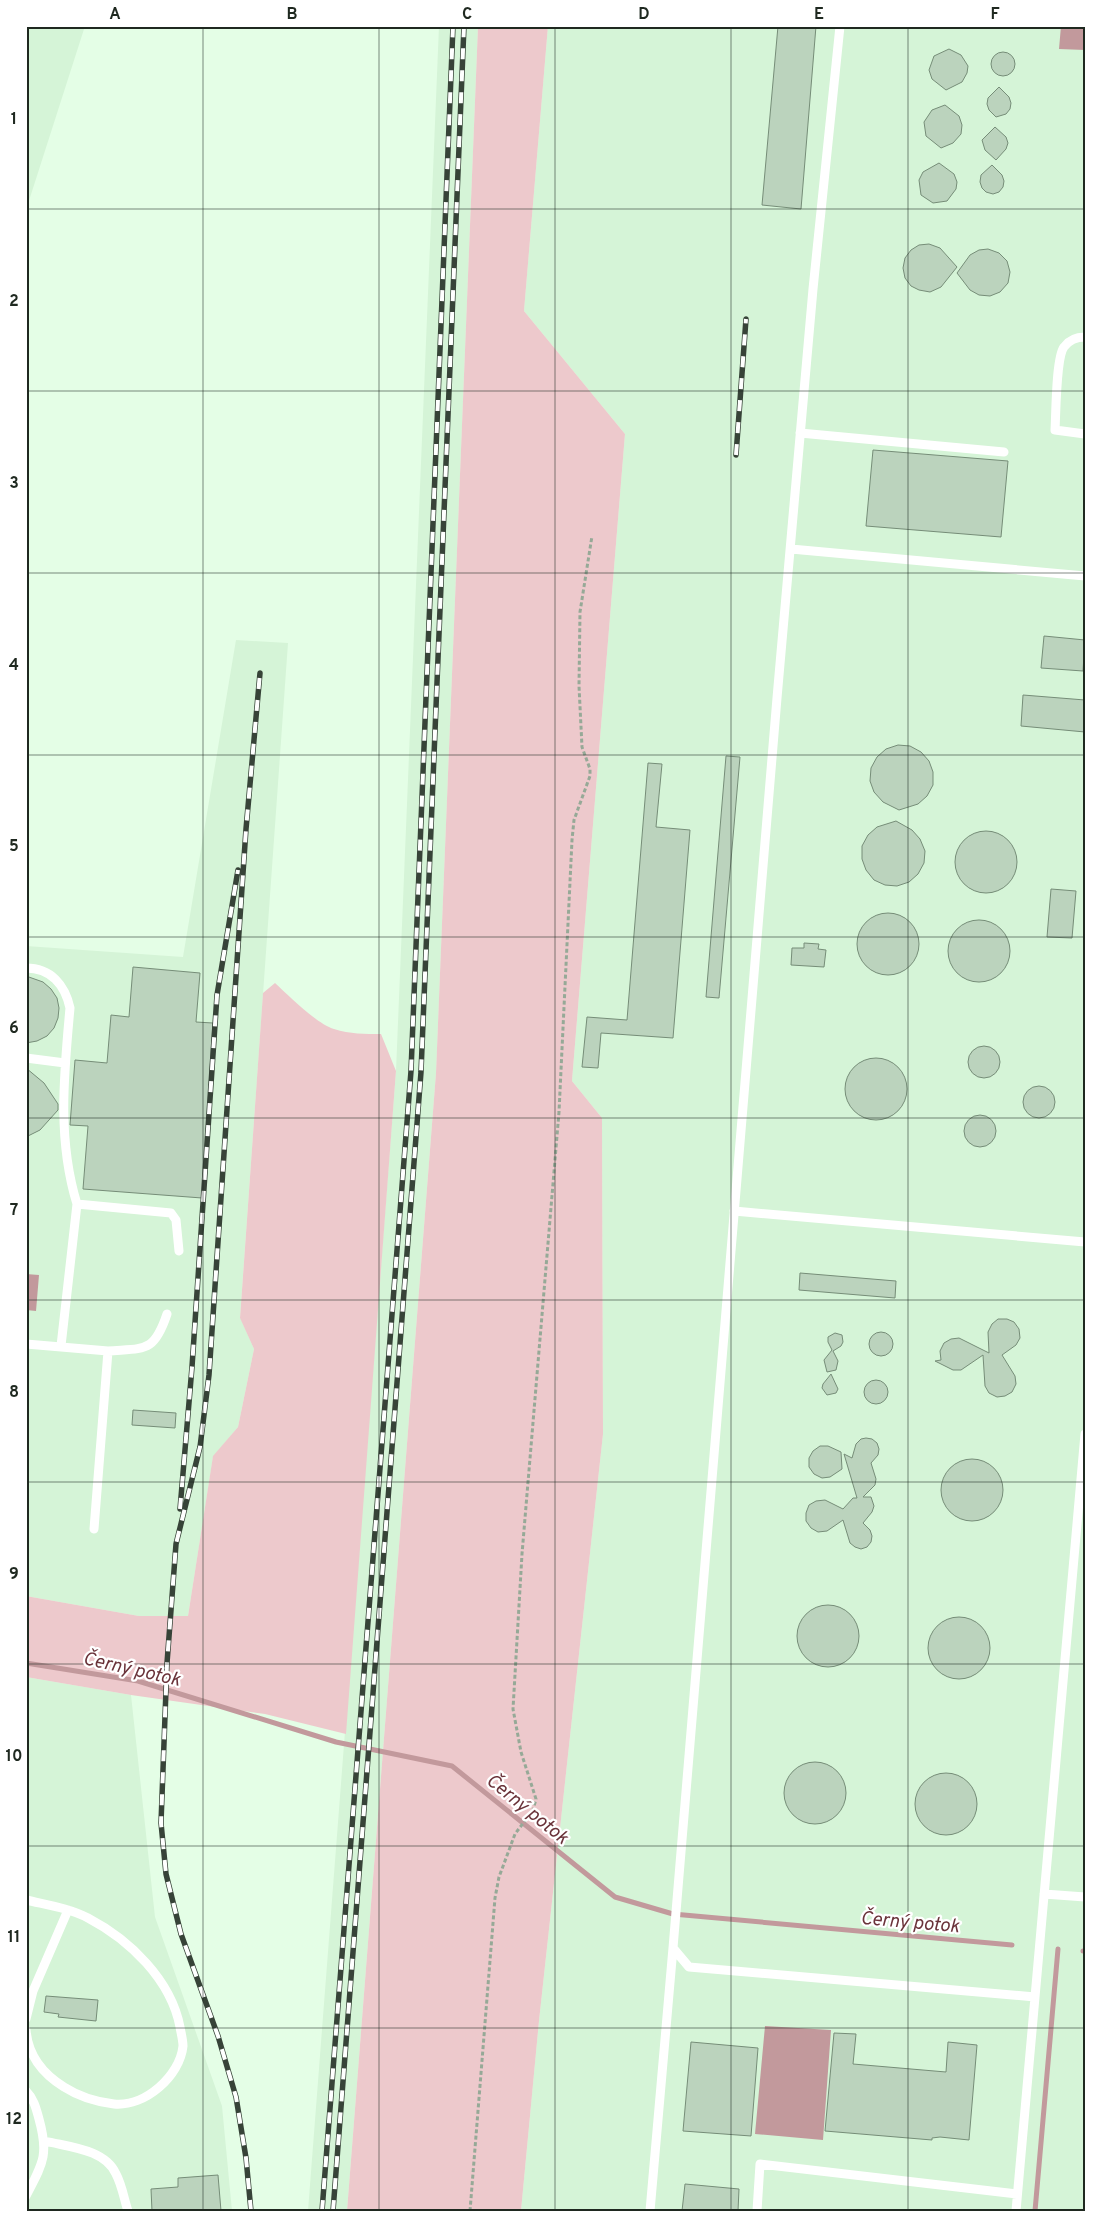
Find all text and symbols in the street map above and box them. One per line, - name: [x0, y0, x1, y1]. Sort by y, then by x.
- text: A: [109, 5, 121, 25]
- text: B: [286, 5, 298, 25]
- text: C: [462, 5, 472, 25]
- text: D: [638, 5, 650, 25]
- text: E: [814, 5, 824, 25]
- text: F: [990, 5, 1000, 25]
- text: 1: [11, 110, 17, 130]
- text: 2: [9, 292, 19, 312]
- text: 3: [9, 474, 19, 494]
- text: 4: [9, 656, 19, 676]
- text: 5: [9, 837, 19, 857]
- text: 6: [9, 1019, 19, 1039]
- text: 7: [10, 1201, 18, 1221]
- text: 8: [9, 1383, 19, 1403]
- text: 9: [9, 1565, 19, 1585]
- water label: Černý potok: [81, 1646, 183, 1693]
- text: 10: [6, 1747, 22, 1767]
- water label: Černý potok: [481, 1768, 574, 1850]
- water label: Černý potok: [859, 1906, 961, 1939]
- text: 11: [8, 1928, 20, 1948]
- text: 12: [6, 2110, 22, 2130]

